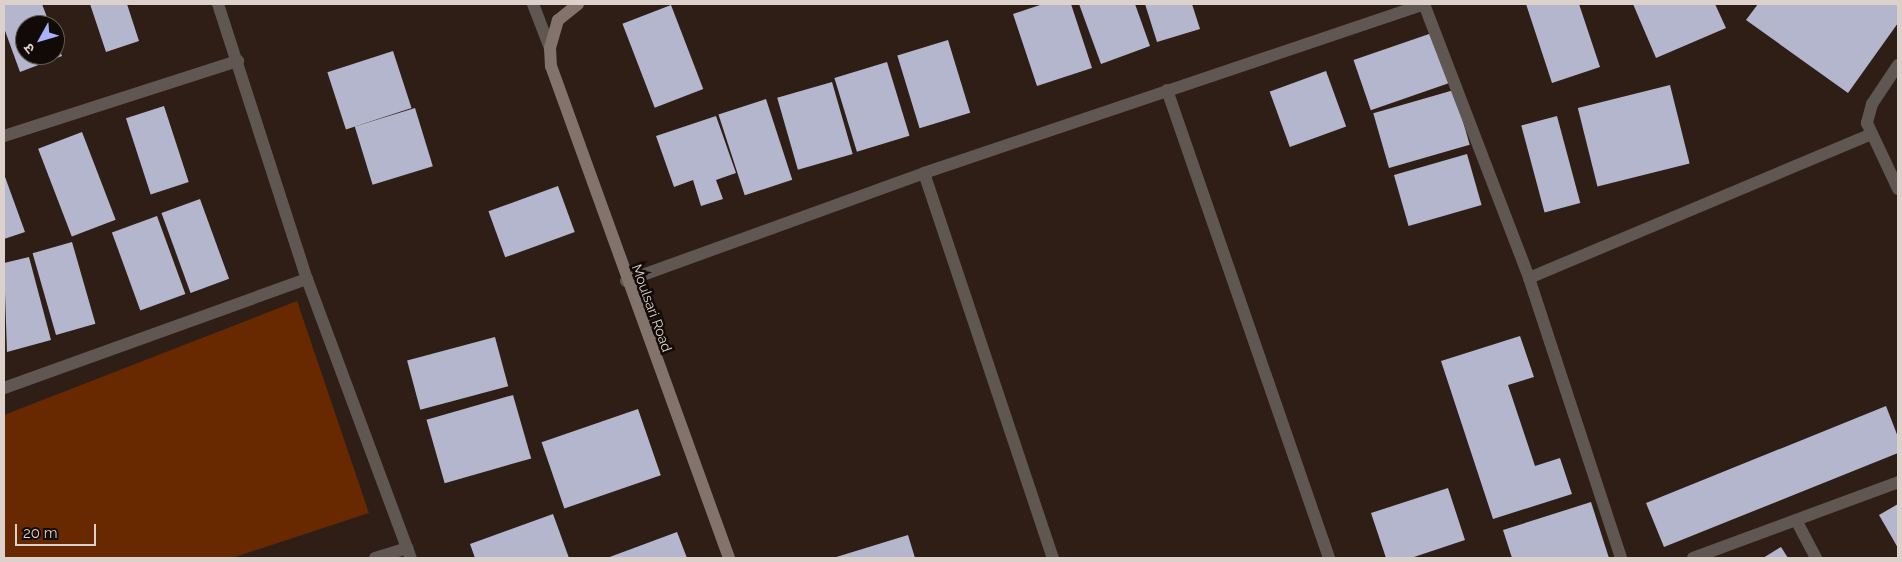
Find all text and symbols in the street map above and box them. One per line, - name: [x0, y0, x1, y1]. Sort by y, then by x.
- north arrow: [15, 15, 65, 65]
- text: उ: [20, 41, 38, 57]
- street label: Moulsari Road: [628, 262, 676, 354]
- scale bar: [18, 514, 99, 546]
- text: 20 m: [23, 524, 58, 542]

